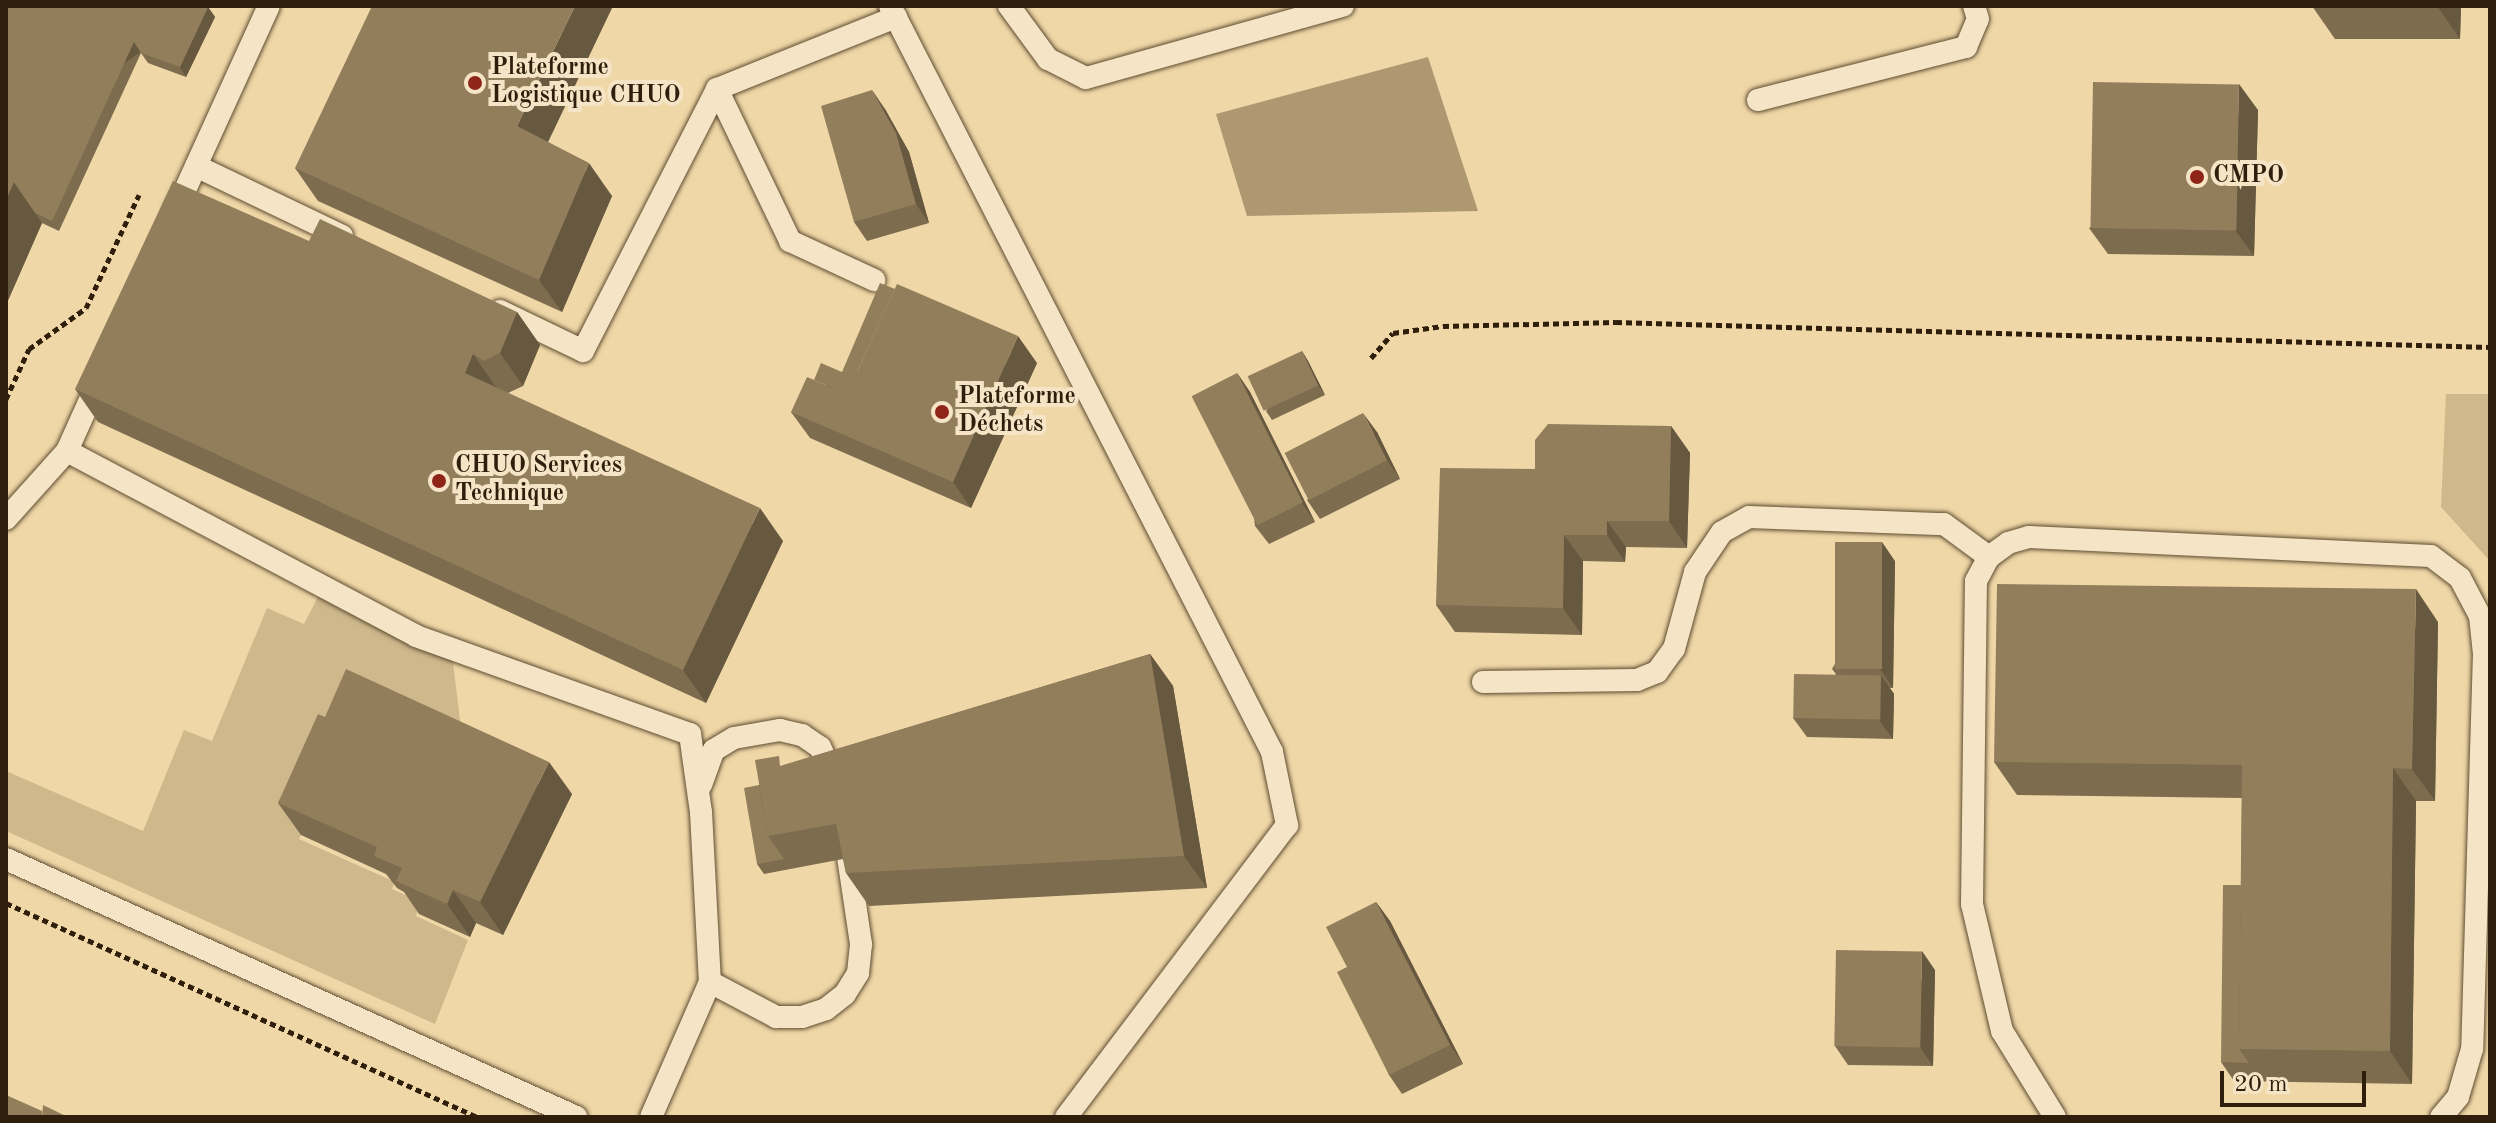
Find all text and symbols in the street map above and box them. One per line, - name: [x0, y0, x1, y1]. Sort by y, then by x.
- place label: Plateforme Logistique CHUO: [491, 55, 681, 111]
- marker: Plateforme Logistique CHUO: [466, 74, 484, 92]
- place label: CMPO: [2213, 163, 2284, 191]
- marker: CMPO: [2188, 168, 2206, 186]
- place label: Plateforme Déchets: [958, 384, 1076, 440]
- marker: Plateforme Déchets: [933, 403, 951, 421]
- place label: CHUO Services Technique: [455, 453, 622, 509]
- marker: CHUO Services Technique: [430, 472, 448, 490]
- scale bar: [2224, 1055, 2370, 1105]
- text: 20 m: [2234, 1073, 2288, 1097]

